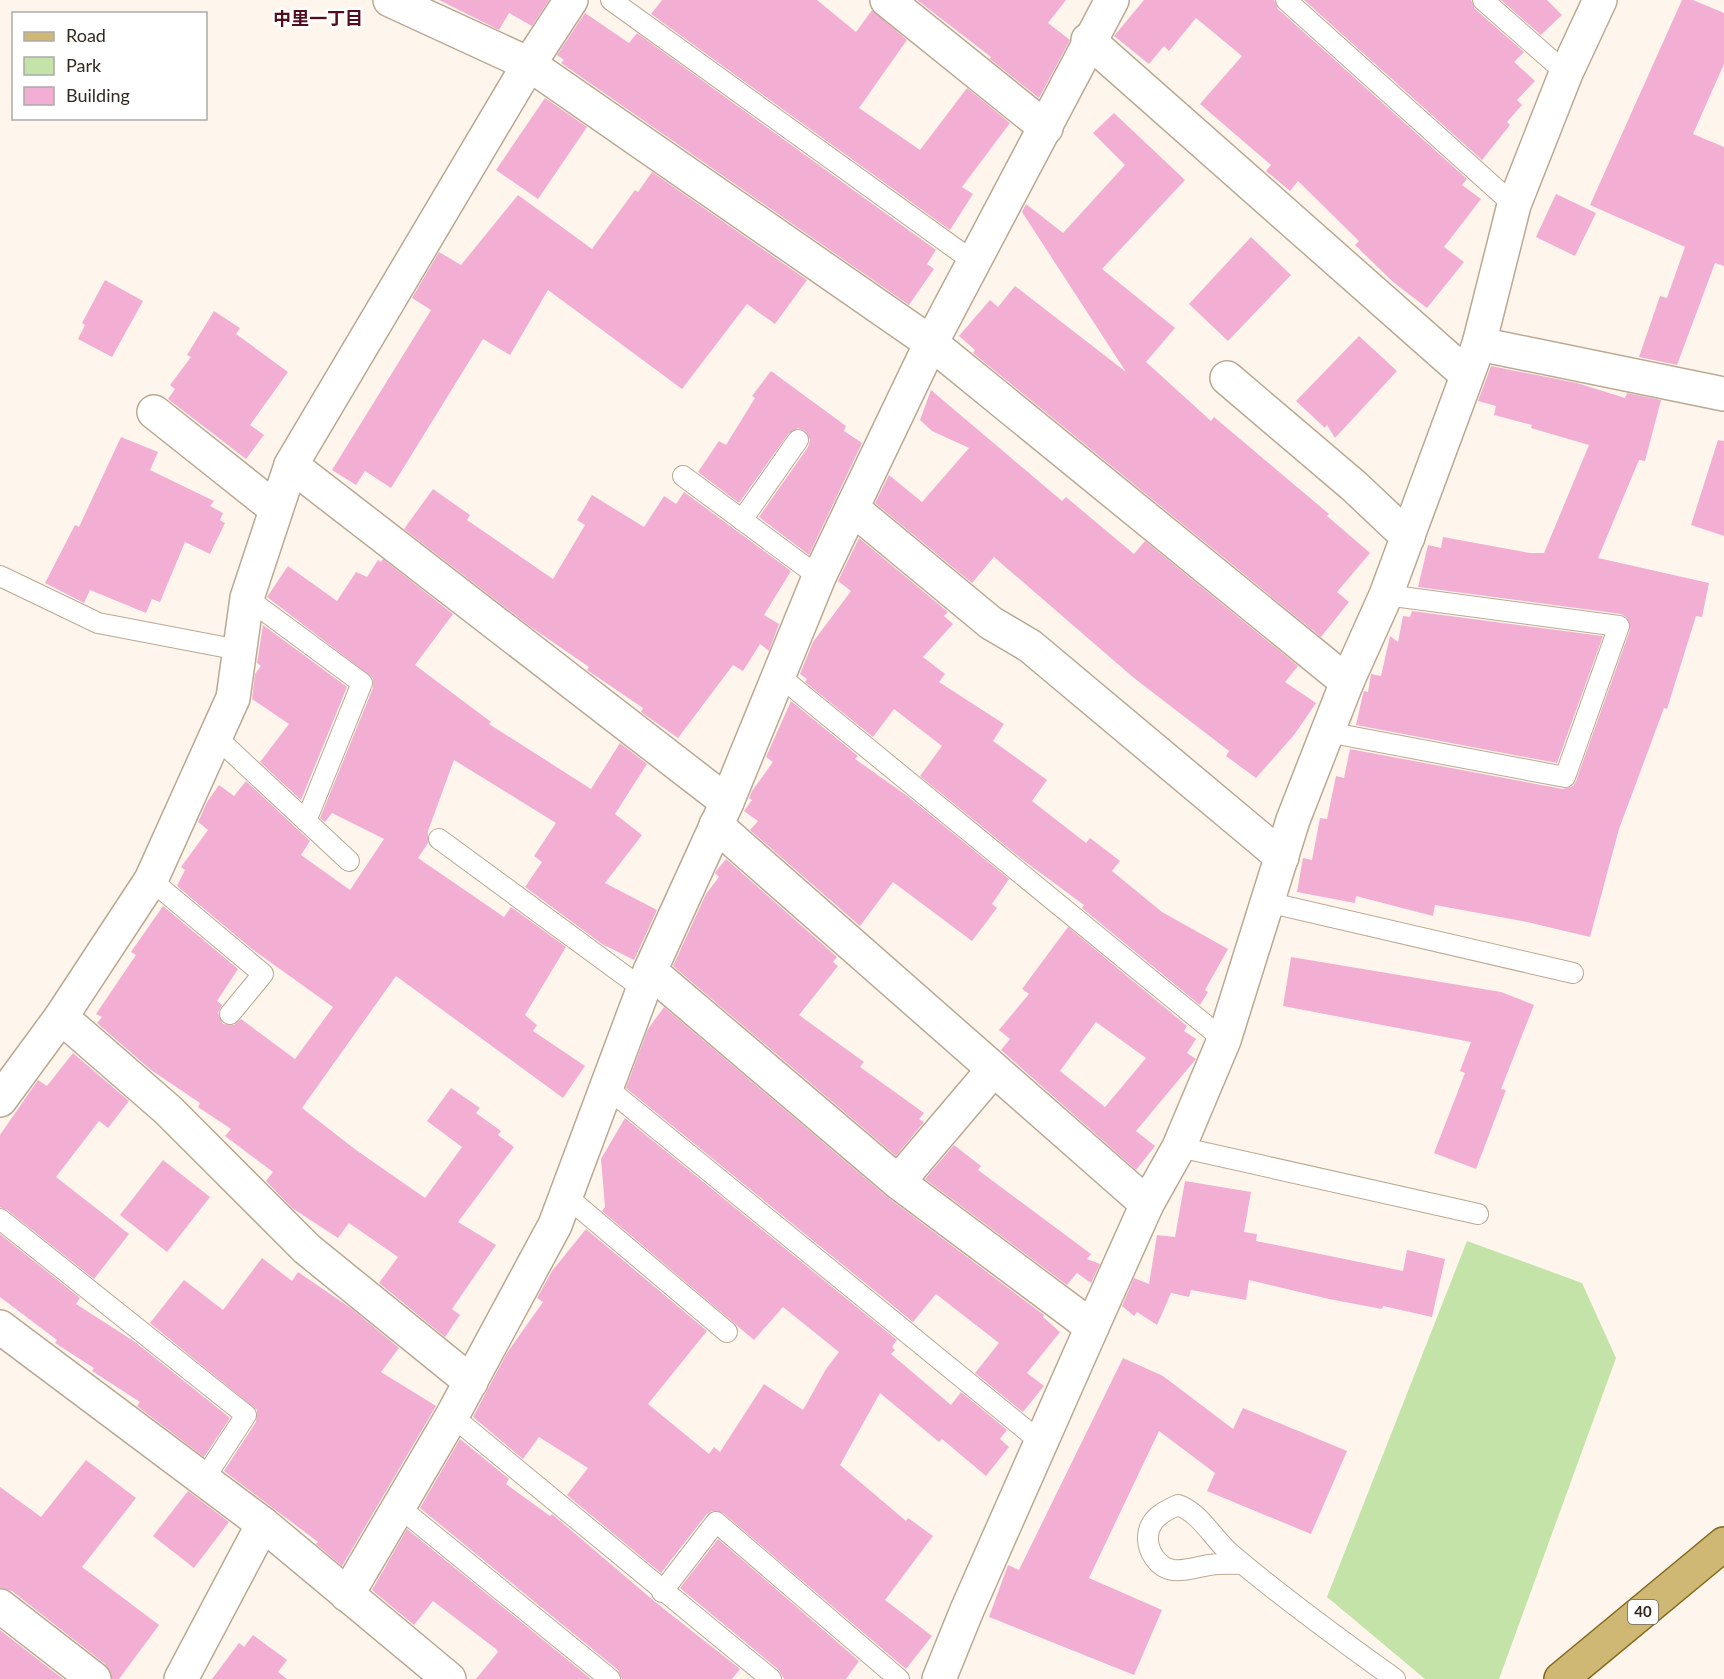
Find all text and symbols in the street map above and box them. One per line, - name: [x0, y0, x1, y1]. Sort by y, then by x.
- district label: 中里一丁目: [273, 7, 363, 29]
- legend: [12, 12, 207, 120]
- text: Road: [66, 24, 106, 46]
- text: Park: [66, 54, 102, 76]
- text: Building: [66, 84, 130, 106]
- road number: 40: [1628, 1600, 1658, 1624]

